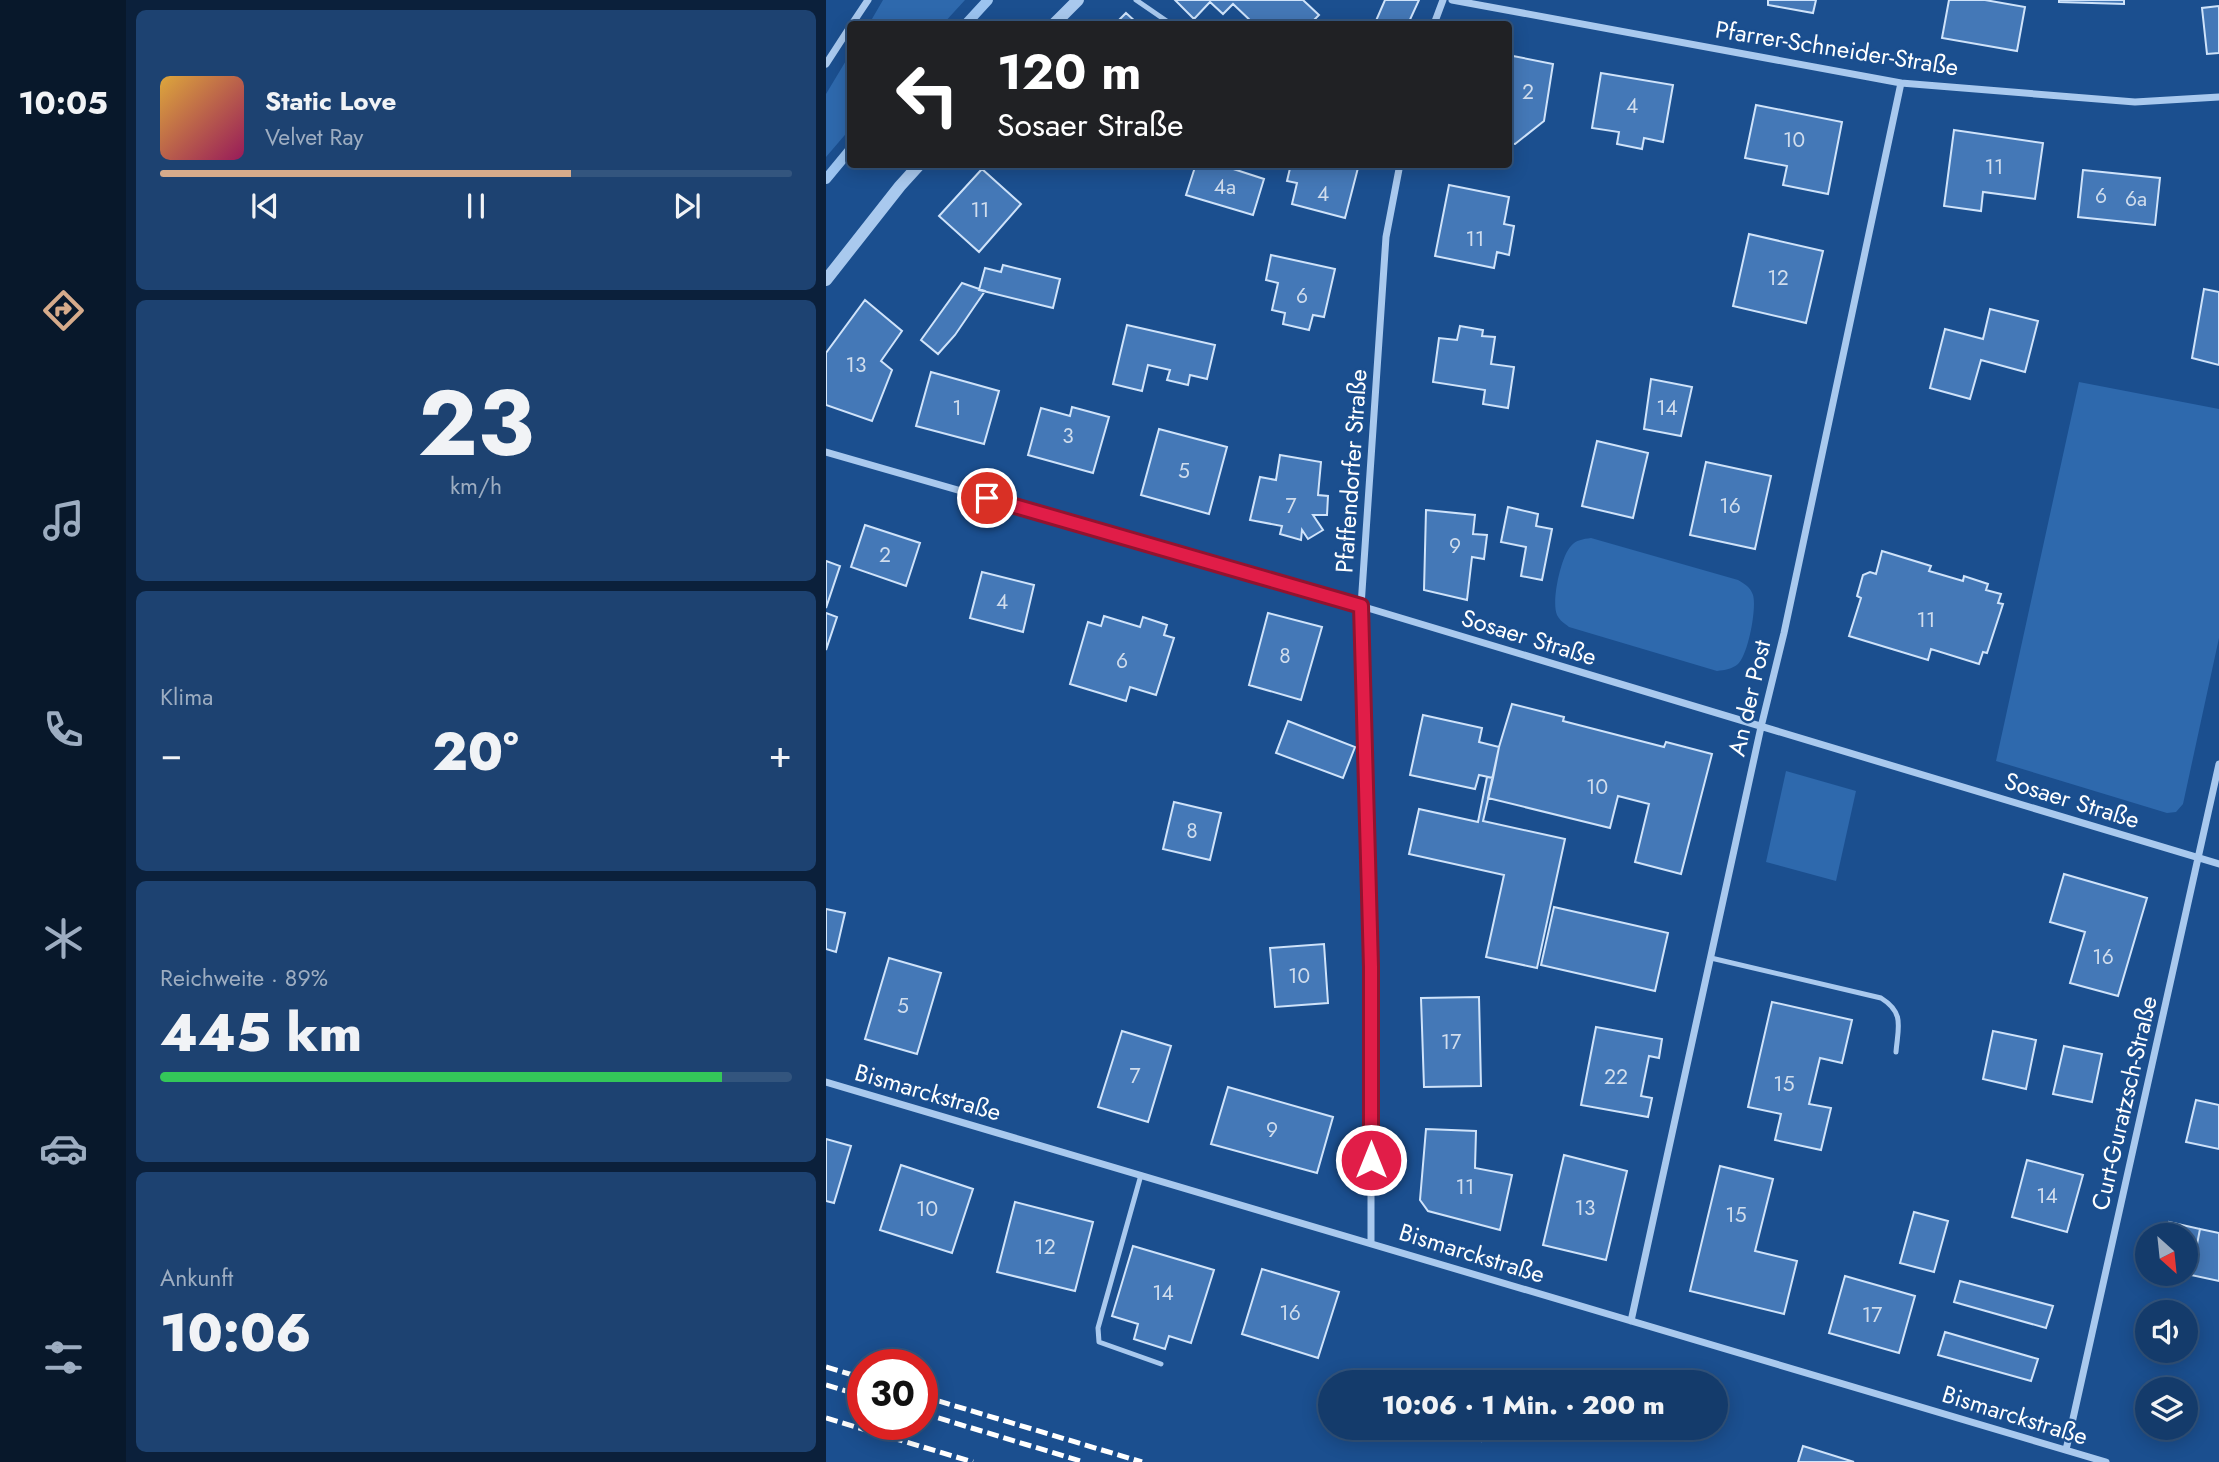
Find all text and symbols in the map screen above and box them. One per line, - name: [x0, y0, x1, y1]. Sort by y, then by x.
- street label: Pfarrer-Schneider-Straße: [1713, 12, 1961, 84]
- text: 120 m: [997, 37, 1141, 107]
- icon: left: [882, 49, 973, 140]
- house number: 2: [1522, 77, 1534, 107]
- text: 10:05: [18, 80, 108, 126]
- text: Static Love: [265, 82, 397, 120]
- house number: 4: [1626, 91, 1638, 121]
- text: Sosaer Straße: [997, 102, 1184, 148]
- text: Velvet Ray: [265, 120, 363, 154]
- house number: 10: [1783, 125, 1805, 155]
- house number: 11: [1985, 152, 2003, 182]
- house number: 4a: [1214, 172, 1236, 202]
- house number: 4: [1317, 179, 1329, 209]
- house number: 6: [2095, 181, 2107, 211]
- house number: 6a: [2125, 184, 2147, 214]
- icon: previous: [246, 187, 284, 225]
- icon: pause: [457, 187, 495, 225]
- icon: next: [668, 187, 706, 225]
- house number: 11: [971, 195, 989, 225]
- house number: 11: [1466, 224, 1484, 254]
- house number: 12: [1767, 263, 1789, 293]
- house number: 6: [1296, 281, 1308, 311]
- icon: directions: [39, 286, 88, 335]
- house number: 13: [846, 350, 866, 380]
- text: 23: [418, 358, 534, 489]
- street label: Pfaffendorfer Straße: [1326, 368, 1376, 574]
- house number: 1: [952, 393, 962, 423]
- house number: 14: [1656, 393, 1678, 423]
- house number: 3: [1062, 421, 1074, 451]
- house number: 5: [1178, 456, 1190, 486]
- pin: [957, 468, 1017, 528]
- text: km/h: [450, 469, 502, 503]
- icon: arrive: [968, 479, 1006, 517]
- house number: 7: [1285, 491, 1297, 521]
- house number: 16: [1719, 491, 1741, 521]
- icon: music: [39, 496, 88, 545]
- house number: 9: [1449, 531, 1461, 561]
- house number: 2: [879, 540, 891, 570]
- house number: 4: [996, 587, 1008, 617]
- street label: Sosaer Straße: [1457, 600, 1601, 674]
- house number: 11: [1917, 605, 1935, 635]
- street label: An der Post: [1719, 636, 1779, 759]
- house number: 8: [1279, 641, 1291, 671]
- house number: 6: [1116, 646, 1128, 676]
- text: Klima: [160, 680, 213, 714]
- icon: phone: [39, 705, 88, 754]
- text: 20°: [432, 714, 519, 790]
- text: −: [160, 726, 182, 781]
- text: +: [769, 726, 792, 781]
- street label: Sosaer Straße: [2000, 763, 2144, 837]
- house number: 10: [1586, 772, 1608, 802]
- house number: 8: [1186, 816, 1198, 846]
- icon: climate: [39, 914, 88, 963]
- house number: 16: [2092, 942, 2114, 972]
- text: Reichweite · 89%: [160, 961, 328, 995]
- house number: 10: [1288, 961, 1310, 991]
- house number: 5: [897, 991, 909, 1021]
- street label: Curt-Guratzsch-Straße: [2082, 992, 2166, 1214]
- text: 445 km: [160, 995, 362, 1071]
- house number: 17: [1441, 1027, 1461, 1057]
- street label: Bismarckstraße: [851, 1054, 1005, 1130]
- house number: 7: [1129, 1061, 1141, 1091]
- house number: 22: [1604, 1062, 1628, 1092]
- house number: 15: [1773, 1069, 1795, 1099]
- house number: 9: [1266, 1115, 1278, 1145]
- position arrow: [1334, 1123, 1408, 1197]
- icon: car: [39, 1124, 88, 1173]
- house number: 11: [1456, 1172, 1474, 1202]
- house number: 14: [2036, 1181, 2058, 1211]
- house number: 13: [1575, 1193, 1595, 1223]
- house number: 10: [916, 1194, 938, 1224]
- house number: 15: [1725, 1200, 1747, 1230]
- street label: Bismarckstraße: [1395, 1214, 1549, 1292]
- north arrow: [2135, 1223, 2198, 1286]
- map controls: [2135, 1223, 2198, 1440]
- house number: 12: [1034, 1232, 1056, 1262]
- text: Ankunft: [160, 1261, 233, 1295]
- house number: 14: [1152, 1278, 1174, 1308]
- text: 10:06: [160, 1295, 312, 1371]
- house number: 16: [1279, 1298, 1301, 1328]
- house number: 17: [1862, 1300, 1882, 1330]
- button: sound: [2135, 1300, 2198, 1363]
- icon: filters: [39, 1333, 88, 1382]
- speed limit sign: 30: [847, 1349, 938, 1440]
- street label: Bismarckstraße: [1938, 1376, 2092, 1454]
- button: layers: [2135, 1377, 2198, 1440]
- text: 10:06 · 1 Min. · 200 m: [1381, 1386, 1665, 1424]

